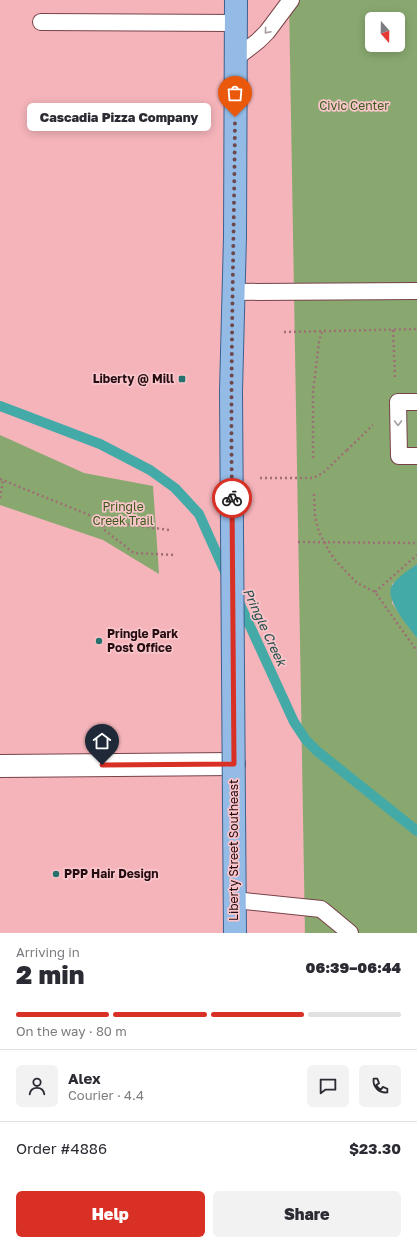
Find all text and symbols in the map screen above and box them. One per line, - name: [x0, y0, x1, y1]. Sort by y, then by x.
- north arrow: [365, 12, 405, 52]
- map controls: [365, 12, 405, 52]
- one-way arrow: [265, 26, 272, 34]
- pin: [218, 76, 252, 117]
- icon: bag: [224, 82, 246, 104]
- park label: Civic Center: [319, 98, 389, 113]
- callout: Cascadia Pizza Company: [27, 103, 211, 131]
- text: Cascadia Pizza Company: [40, 109, 198, 125]
- place label: Liberty @ Mill: [93, 371, 174, 386]
- marker: Liberty @ Mill: [177, 374, 187, 384]
- one-way arrow: [394, 420, 403, 426]
- courier: [212, 478, 252, 518]
- icon: bike: [221, 487, 243, 509]
- park label: Pringle Creek Trail: [92, 499, 154, 528]
- water label: Pringle Creek: [240, 586, 291, 670]
- place label: Pringle Park Post Office: [107, 626, 178, 655]
- marker: Pringle Park Post Office: [94, 636, 104, 646]
- pin: [85, 724, 119, 765]
- icon: home: [91, 730, 113, 752]
- street label: Liberty Street Southeast: [226, 779, 241, 921]
- place label: PPP Hair Design: [64, 866, 158, 881]
- marker: PPP Hair Design: [51, 869, 61, 879]
- text: Arriving in: [16, 944, 80, 960]
- text: 06:39–06:44: [306, 958, 401, 976]
- text: 2 min: [16, 959, 84, 990]
- text: On the way · 80 m: [16, 1023, 127, 1039]
- button: person: [16, 1065, 58, 1107]
- button: chat: [307, 1065, 349, 1107]
- button: phone: [359, 1065, 401, 1107]
- text: Alex: [68, 1069, 101, 1087]
- text: Courier · 4.4: [68, 1087, 144, 1103]
- text: Order #4886: [16, 1139, 107, 1157]
- text: $23.30: [349, 1139, 401, 1157]
- button: Help: [16, 1191, 205, 1237]
- button: Share: [213, 1191, 401, 1237]

